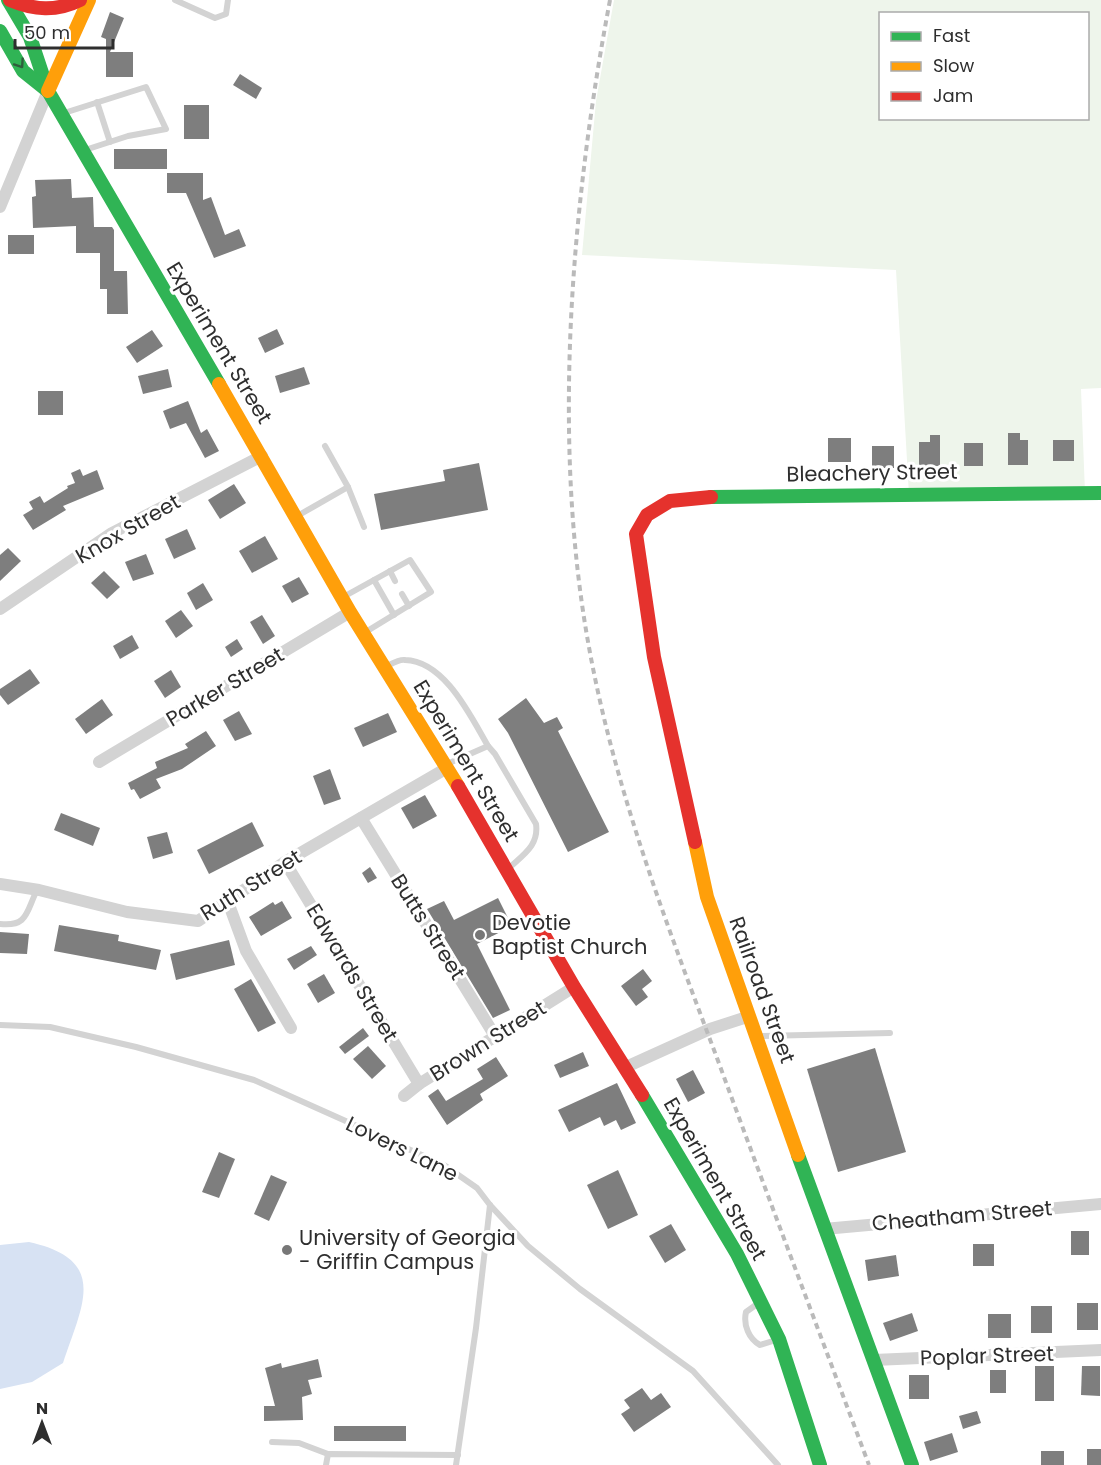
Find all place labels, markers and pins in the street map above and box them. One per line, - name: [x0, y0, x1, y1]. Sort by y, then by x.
- place label: Devotie Baptist Church: [492, 908, 647, 961]
- marker: Devotie Baptist Church: [473, 928, 487, 942]
- place label: University of Georgia - Griffin Campus: [299, 1223, 516, 1276]
- marker: University of Georgia - Griffin Campus: [280, 1243, 294, 1257]

